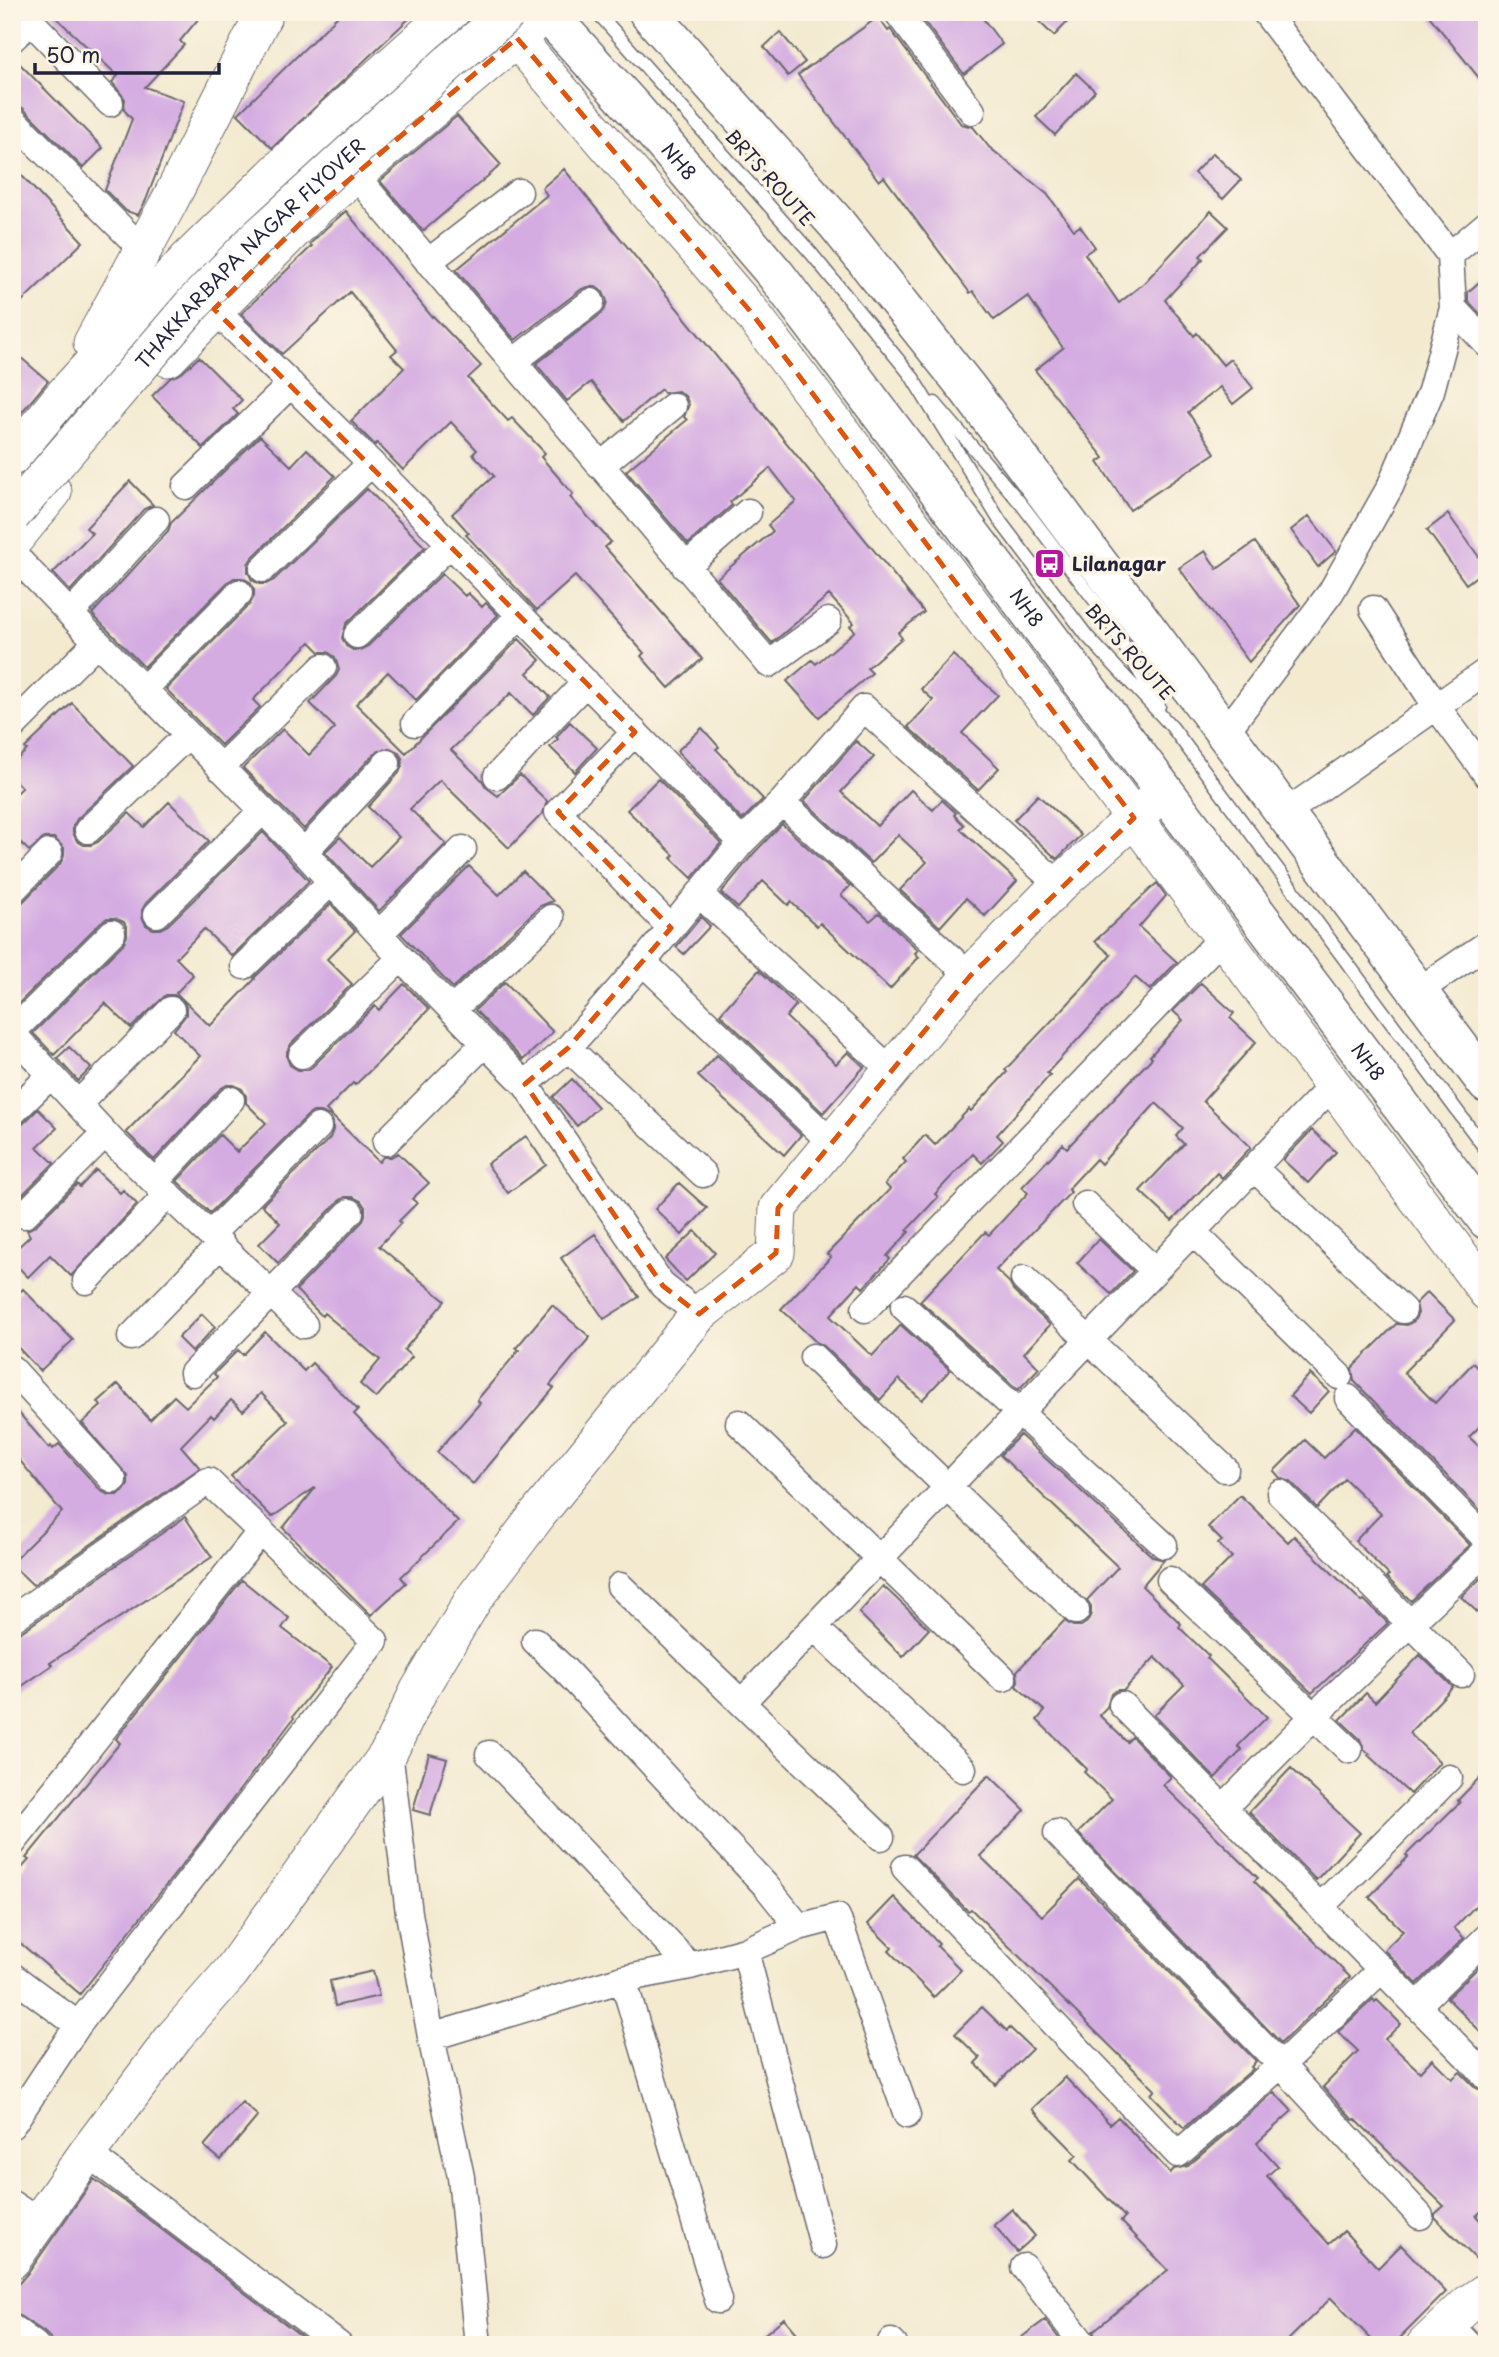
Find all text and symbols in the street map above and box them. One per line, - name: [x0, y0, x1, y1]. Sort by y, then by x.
- scale bar: [35, 32, 219, 76]
- text: 50 m: [46, 38, 100, 70]
- street label: BRTS ROUTE: [720, 123, 822, 232]
- street label: THAKKARBAPA NAGAR FLYOVER: [128, 131, 371, 375]
- street label: NH8: [656, 136, 704, 186]
- bus stop icon: Lilanagar: [1032, 547, 1066, 581]
- place label: Lilanagar: [1072, 549, 1166, 577]
- street label: NH8: [1004, 582, 1051, 632]
- street label: BRTS ROUTE: [1080, 597, 1182, 706]
- street label: NH8: [1345, 1036, 1392, 1086]

